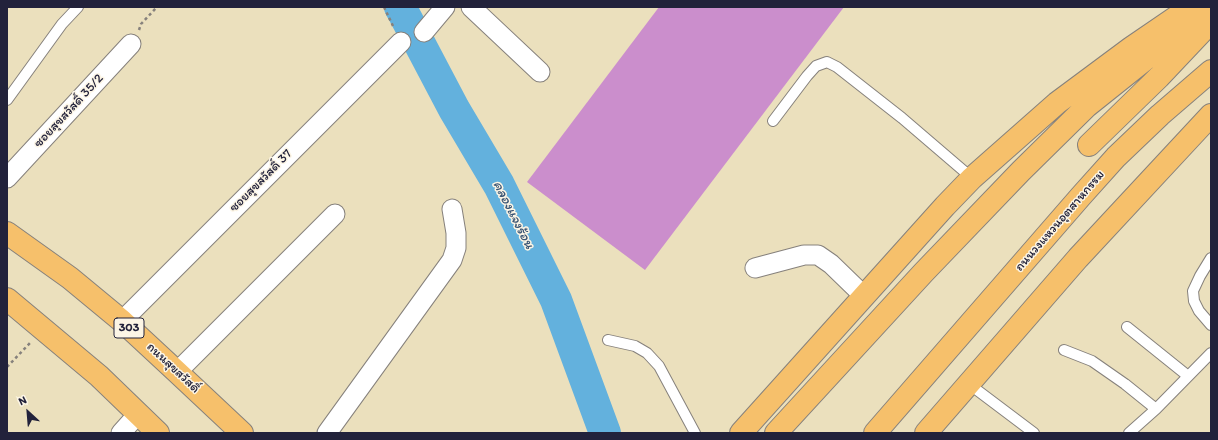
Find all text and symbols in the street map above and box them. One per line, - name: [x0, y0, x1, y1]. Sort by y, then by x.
- street label: ซอยสุขสวัสดิ์ 35/2: [31, 71, 107, 151]
- street label: ซอยสุขสวัสดิ์ 37: [226, 146, 296, 216]
- street label: ถนนวงแหวนอุตสาหกรรม: [1012, 167, 1108, 275]
- water label: คลองแจงร้อน: [489, 178, 537, 252]
- road number: 303: [114, 318, 144, 338]
- street label: ถนนสุขสวัสดิ์: [143, 339, 203, 397]
- north arrow: [8, 392, 48, 432]
- text: N: [16, 393, 29, 408]

